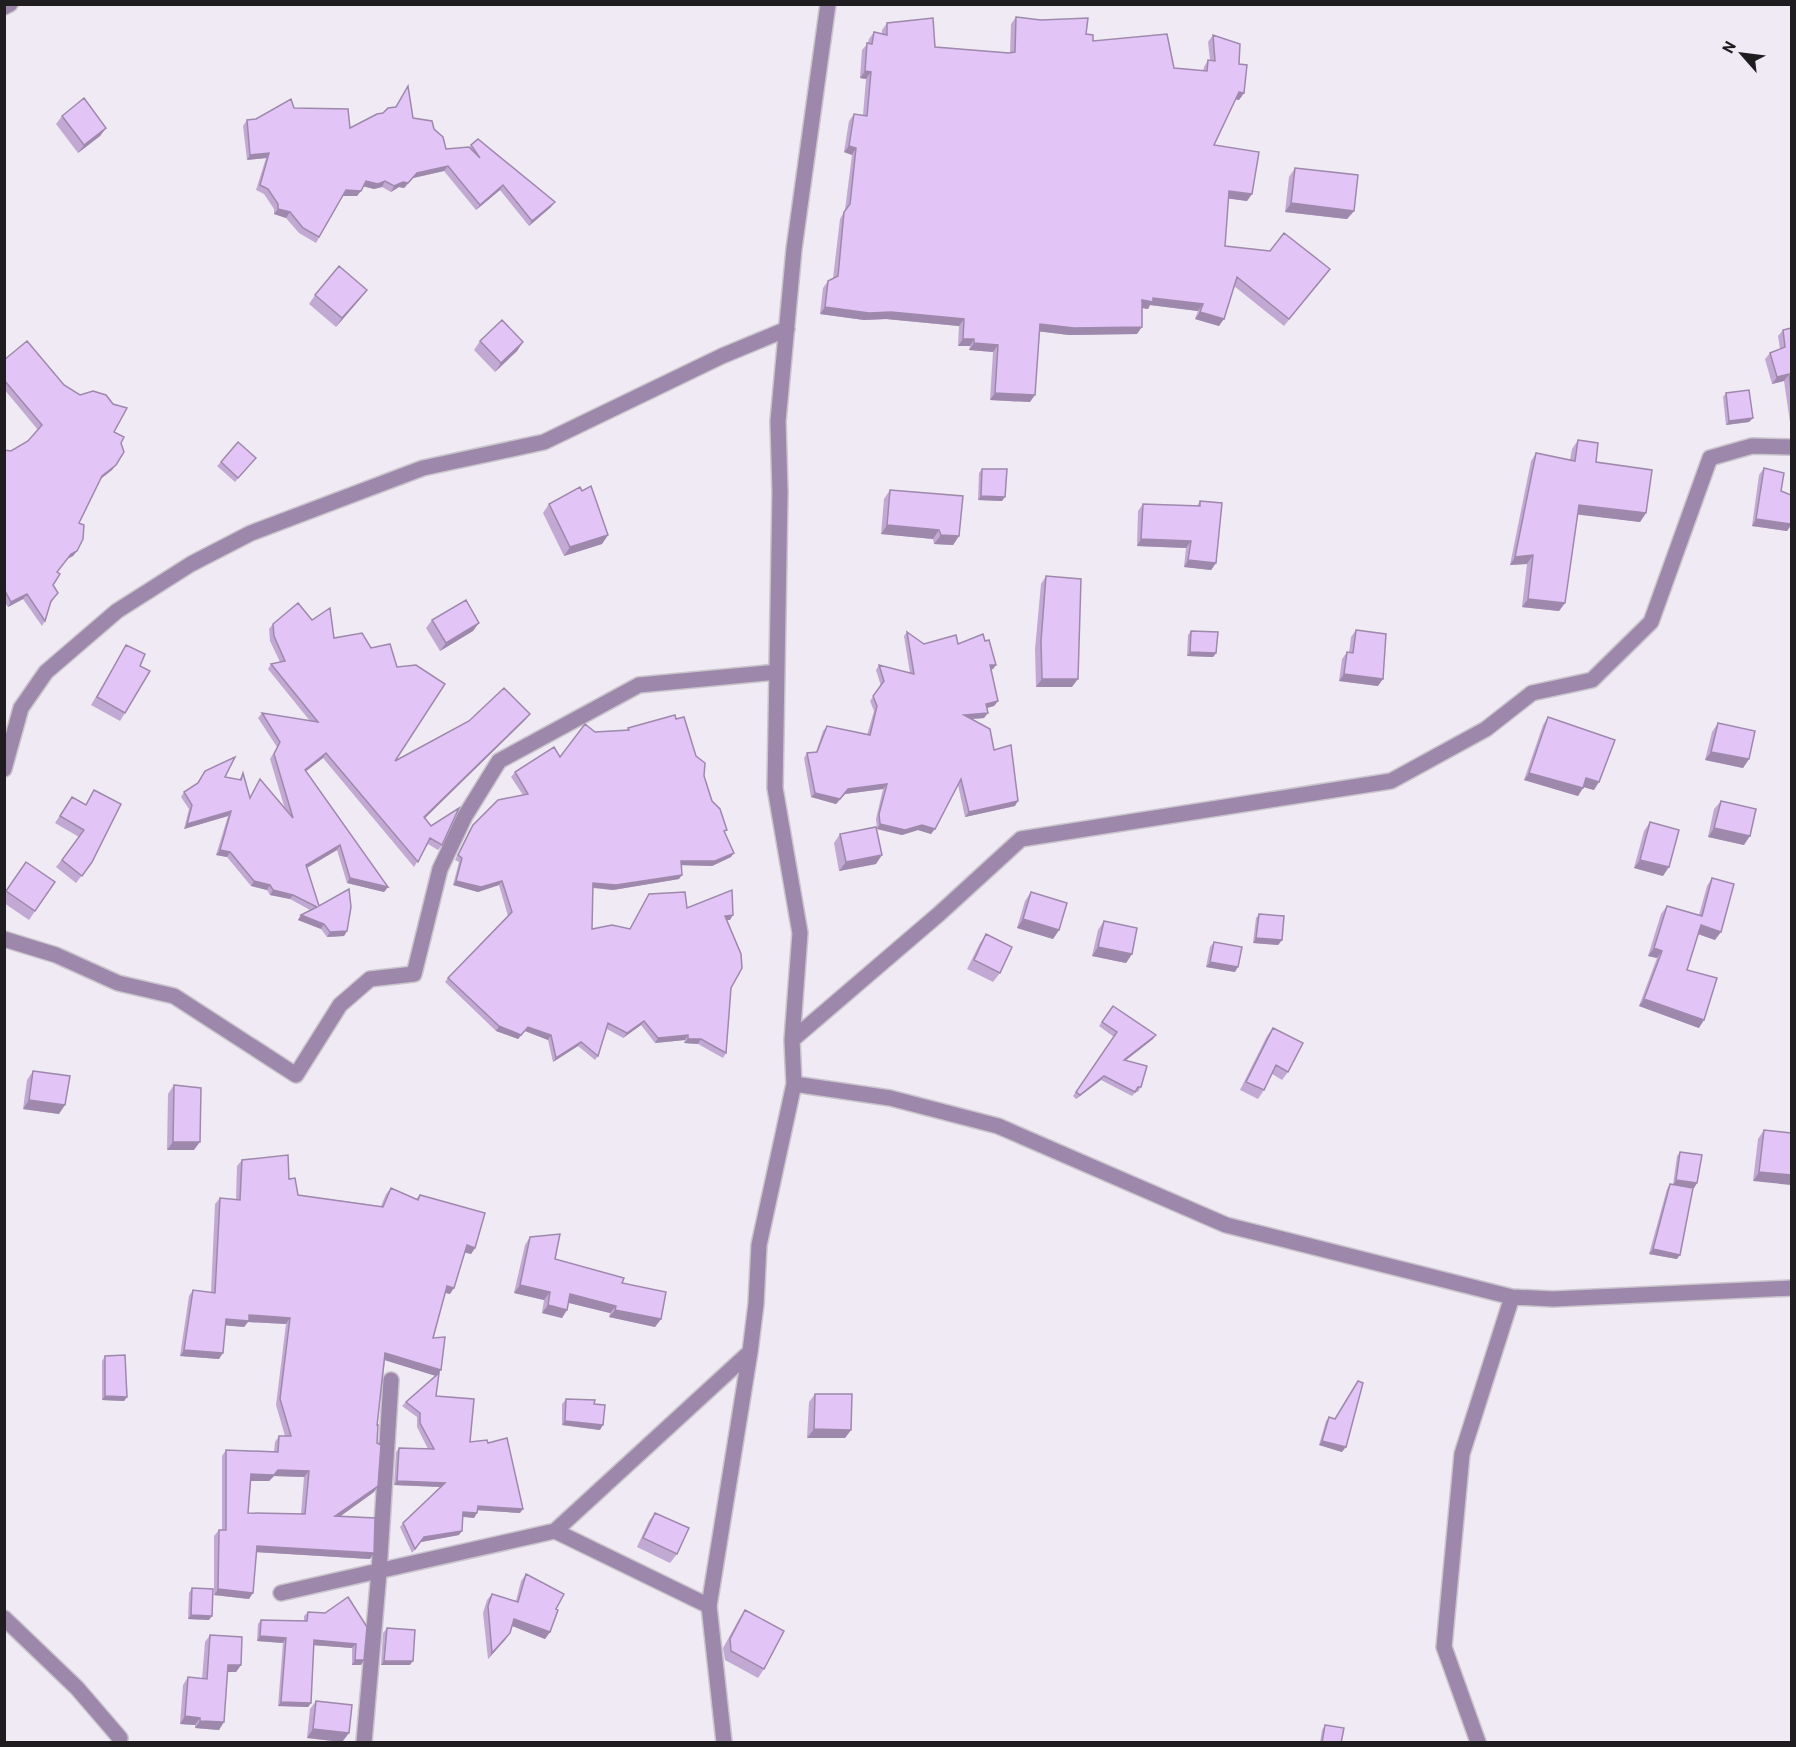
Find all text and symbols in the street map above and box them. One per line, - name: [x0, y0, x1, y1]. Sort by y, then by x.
- north arrow: [1712, 24, 1772, 84]
- text: N: [1717, 38, 1739, 56]

